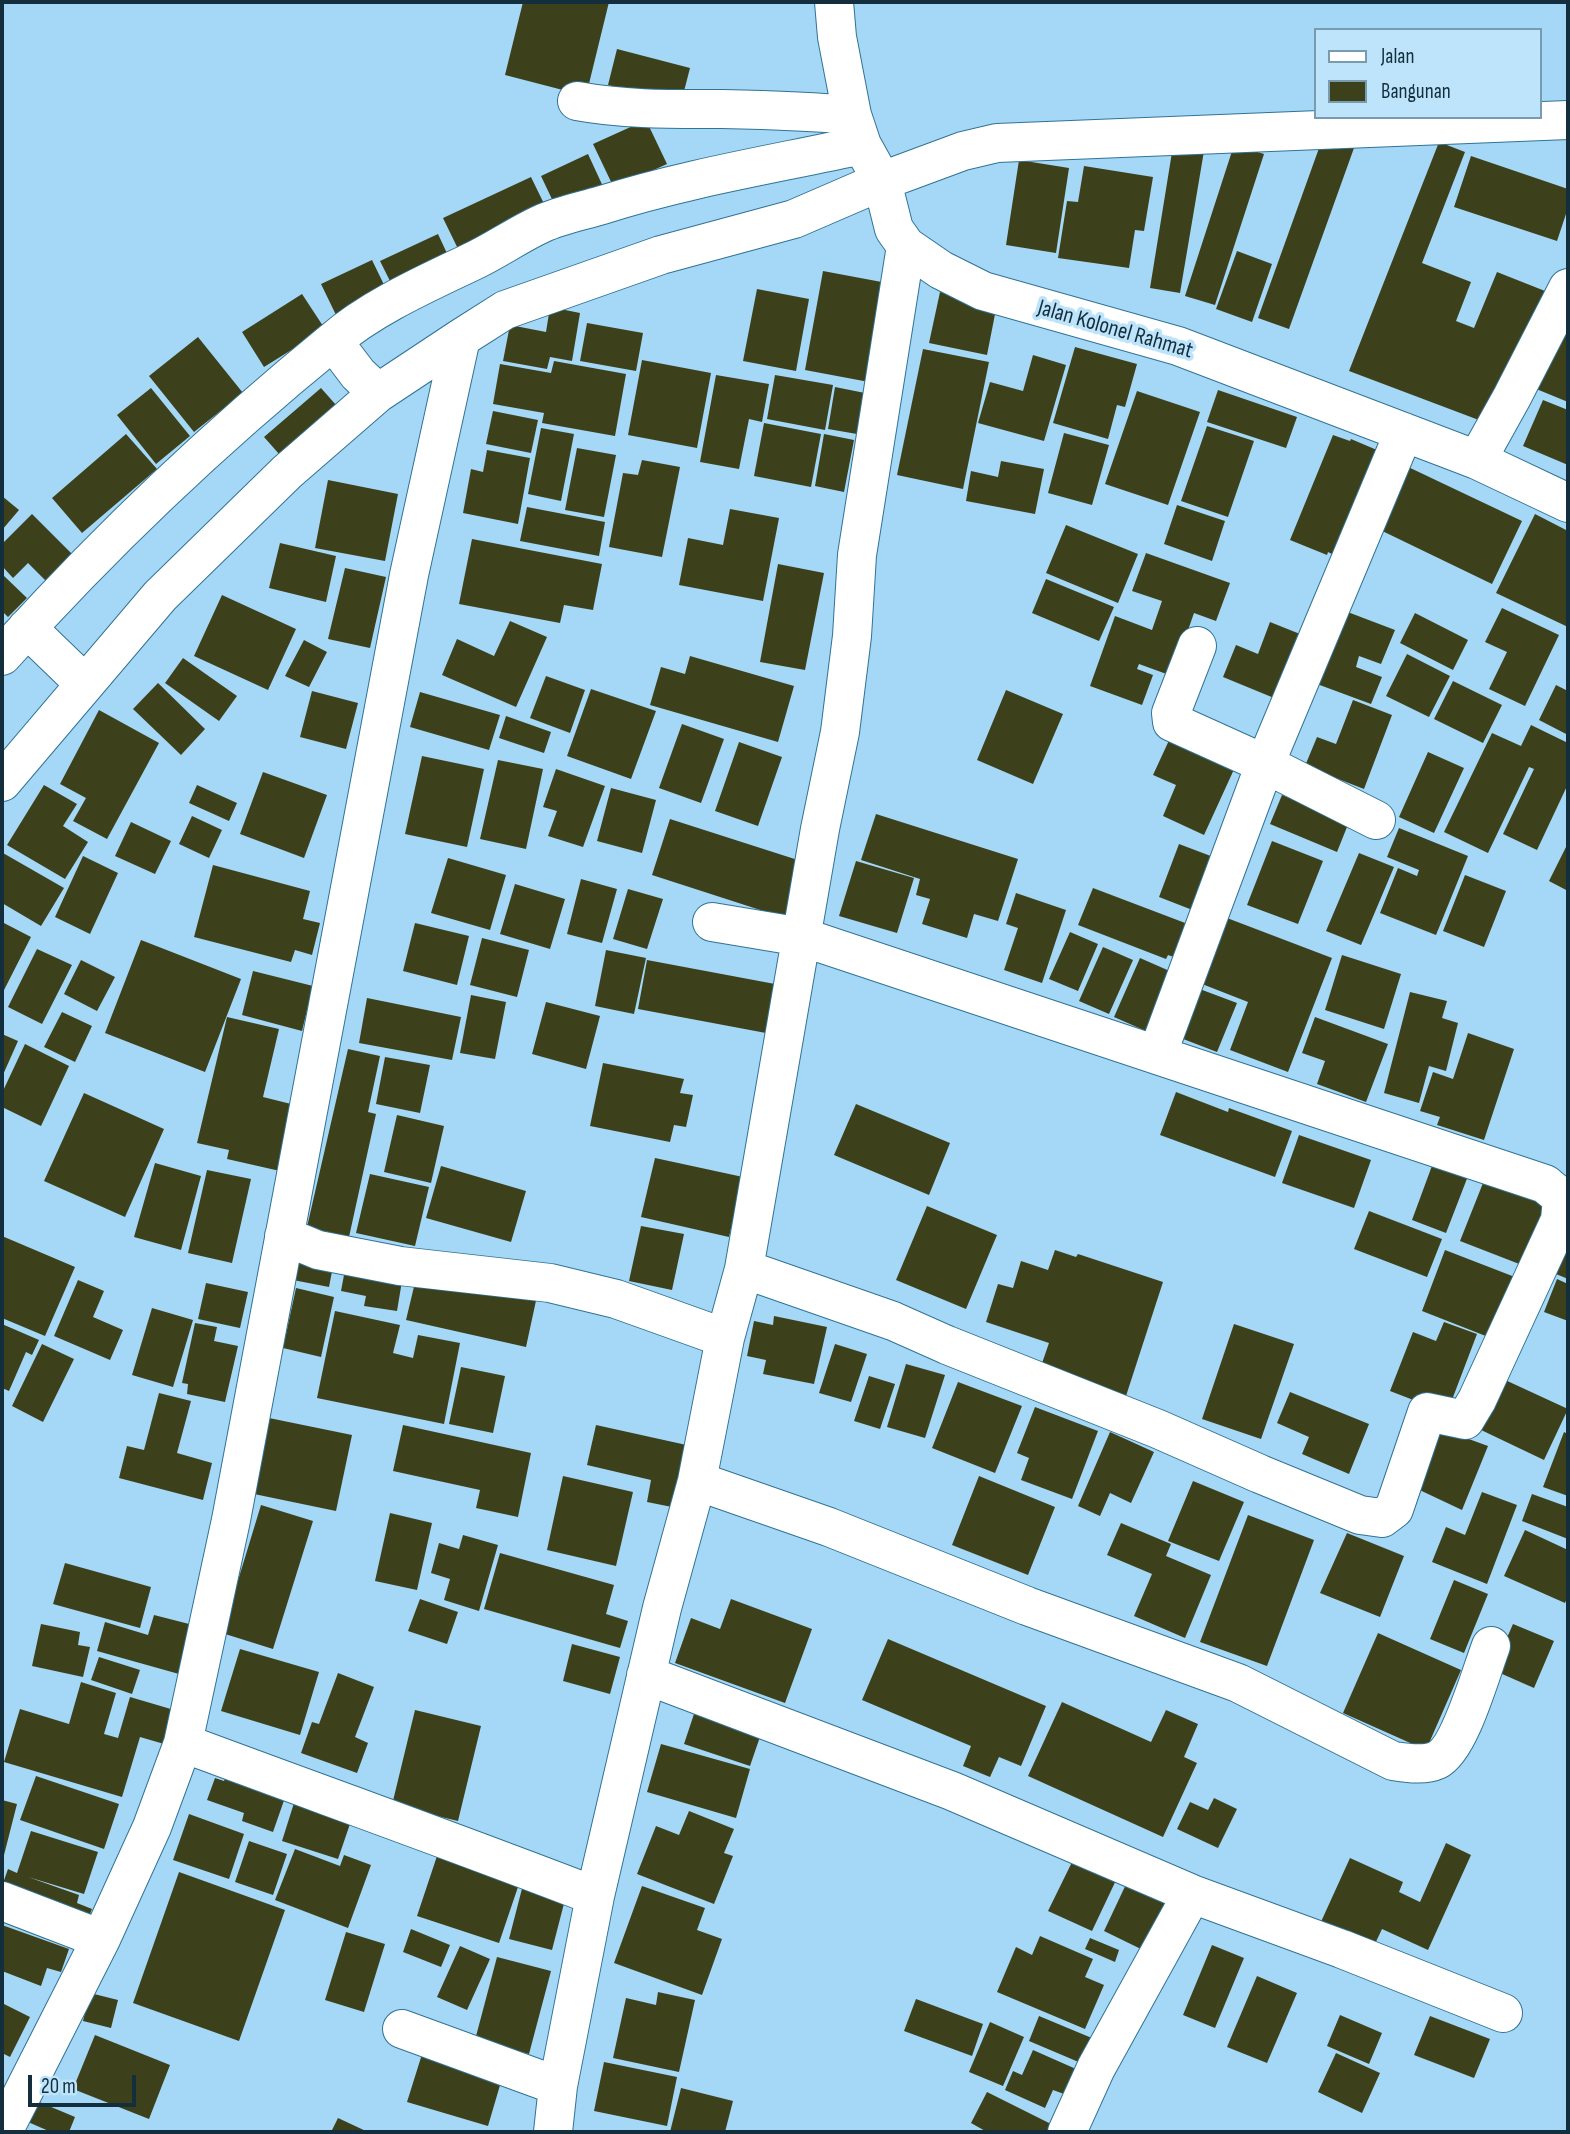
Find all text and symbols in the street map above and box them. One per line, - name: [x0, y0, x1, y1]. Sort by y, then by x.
- legend: [1314, 28, 1542, 119]
- text: Jalan: [1381, 44, 1414, 69]
- text: Bangunan: [1381, 79, 1451, 104]
- street label: Jalan Kolonel Rahmat: [1034, 295, 1196, 365]
- scale bar: [32, 2060, 140, 2104]
- text: 20 m: [41, 2074, 76, 2099]

